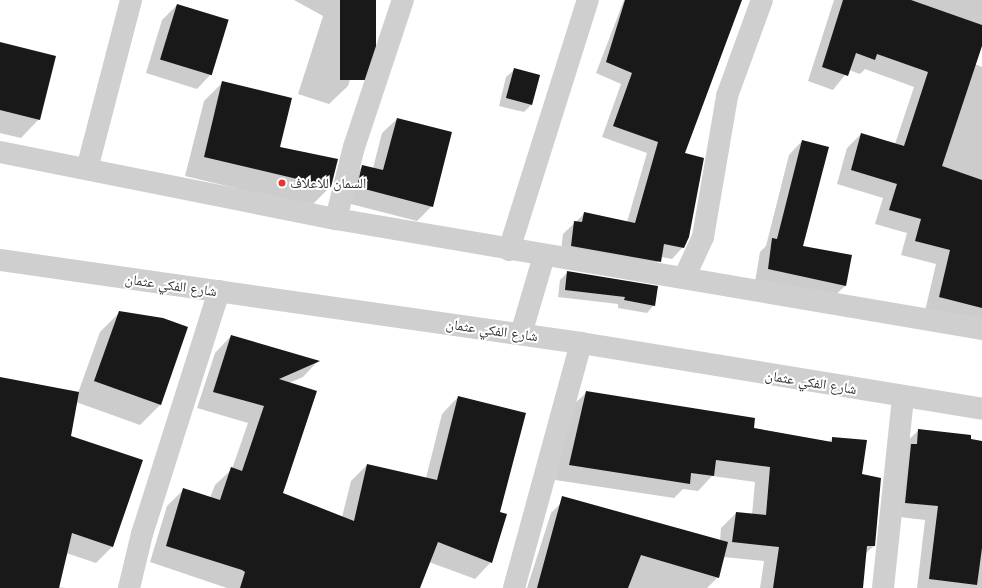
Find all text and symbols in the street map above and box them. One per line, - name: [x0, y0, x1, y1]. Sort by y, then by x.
- place label: السمان للاعلاف: [290, 175, 366, 191]
- marker: السمان للاعلاف: [277, 178, 287, 188]
- street label: شارع الفكي عثمان: [124, 270, 218, 300]
- street label: شارع الفكي عثمان: [445, 315, 539, 345]
- street label: شارع الفكي عثمان: [764, 366, 858, 398]

